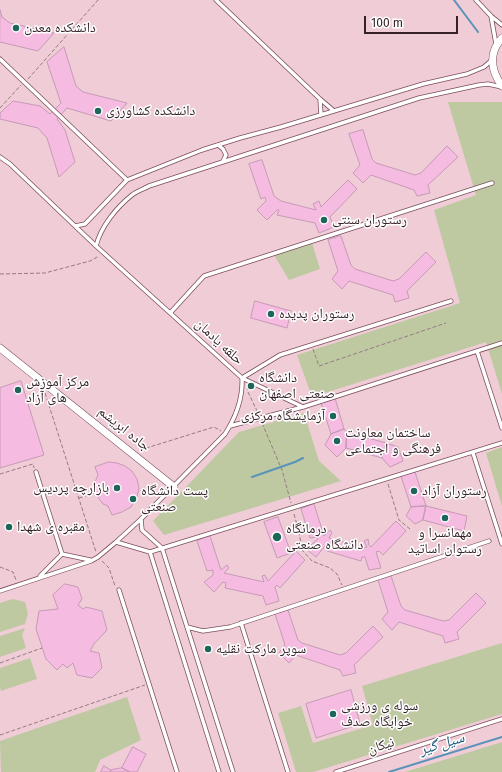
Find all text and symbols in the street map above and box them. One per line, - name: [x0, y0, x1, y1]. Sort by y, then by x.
- scale bar: [366, 8, 460, 34]
- text: 100 m: [371, 16, 403, 30]
- place label: دانشکده معدن: [24, 20, 96, 36]
- marker: دانشکده معدن: [11, 23, 21, 33]
- place label: دانشکده کشاورزی: [106, 103, 195, 119]
- marker: دانشکده کشاورزی: [93, 106, 103, 116]
- place label: رستوران سنتی: [332, 212, 407, 228]
- marker: رستوران سنتی: [319, 215, 329, 225]
- place label: رستوران پدیده: [279, 306, 354, 322]
- marker: رستوران پدیده: [266, 309, 276, 319]
- street label: حلقه یادمان: [191, 315, 247, 369]
- place label: دانشگاه صنعتی اصفهان: [259, 370, 335, 402]
- place label: مرکز آموزش های آزاد: [26, 374, 89, 406]
- marker: دانشگاه صنعتی اصفهان: [246, 381, 256, 391]
- marker: مرکز آموزش های آزاد: [13, 385, 23, 395]
- street label: جاده ابریشم: [95, 403, 153, 455]
- place label: آزمایشگاه مرکزی: [241, 408, 325, 424]
- marker: آزمایشگاه مرکزی: [328, 411, 338, 421]
- place label: ساختمان معاونت فرهنگی و اجتماعی: [345, 425, 441, 458]
- marker: ساختمان معاونت فرهنگی و اجتماعی: [332, 436, 342, 446]
- place label: بازارچه پردیس: [33, 480, 109, 496]
- marker: بازارچه پردیس: [112, 483, 122, 493]
- place label: پست دانشگاه صنعتی: [141, 483, 208, 516]
- place label: رستوران آزاد: [422, 483, 487, 499]
- marker: رستوران آزاد: [409, 486, 419, 496]
- marker: پست دانشگاه صنعتی: [128, 494, 138, 504]
- marker: مهمانسرا و رستوان اساتید: [440, 513, 450, 523]
- place label: مقبره ی شهدا: [17, 519, 85, 535]
- place label: درمانگاه دانشگاه صنعتی: [286, 521, 363, 554]
- marker: مقبره ی شهدا: [4, 522, 14, 532]
- place label: مهمانسرا و رستوان اساتید: [408, 525, 482, 558]
- marker: درمانگاه دانشگاه صنعتی: [271, 531, 283, 543]
- place label: سوپر مارکت نقلیه: [216, 641, 306, 657]
- marker: سوپر مارکت نقلیه: [203, 644, 213, 654]
- place label: سوله ی ورزشی خوابگاه صدف: [341, 698, 418, 730]
- marker: سوله ی ورزشی خوابگاه صدف: [328, 709, 338, 719]
- water label: سیل گیر: [418, 729, 466, 759]
- street label: نیکان: [366, 734, 396, 758]

